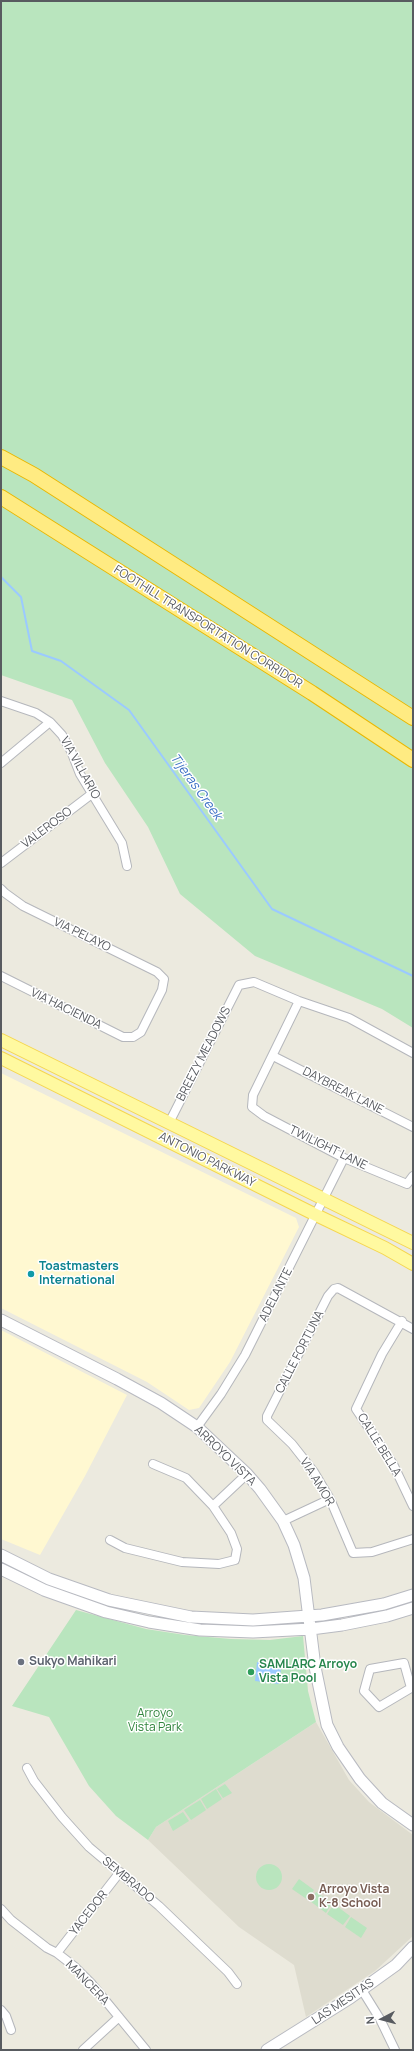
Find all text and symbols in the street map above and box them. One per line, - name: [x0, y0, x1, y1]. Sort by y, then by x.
- street label: FOOTHILL TRANSPORTATION CORRIDOR: [111, 563, 305, 691]
- street label: VIA VILLARIO: [57, 734, 103, 802]
- water label: Tijeras Creek: [167, 751, 225, 823]
- street label: VALEROSO: [19, 804, 75, 852]
- street label: VIA PELAYO: [51, 915, 113, 955]
- street label: VIA HACIENDA: [28, 986, 104, 1032]
- street label: BREEZY MEADOWS: [174, 1004, 234, 1104]
- street label: DAYBREAK LANE: [300, 1064, 386, 1118]
- street label: TWILIGHT LANE: [287, 1123, 369, 1173]
- street label: ANTONIO PARKWAY: [156, 1129, 258, 1191]
- place label: Toastmasters International: [39, 1260, 119, 1288]
- street label: ADELANTE: [256, 1266, 296, 1324]
- marker: Toastmasters International: [26, 1269, 36, 1279]
- street label: CALLE FORTUNA: [273, 1308, 327, 1396]
- street label: CALLE BELLA: [354, 1411, 404, 1479]
- street label: ARROYO VISTA: [191, 1423, 259, 1489]
- street label: VIA AMOR: [297, 1455, 337, 1509]
- place label: Sukyo Mahikari: [29, 1655, 117, 1669]
- marker: Sukyo Mahikari: [16, 1657, 26, 1667]
- place label: SAMLARC Arroyo Vista Pool: [259, 1658, 357, 1686]
- marker: SAMLARC Arroyo Vista Pool: [246, 1667, 256, 1677]
- park label: Arroyo Vista Park: [128, 1707, 182, 1735]
- street label: SEMBRADO: [99, 1854, 157, 1906]
- place label: Arroyo Vista K-8 School: [319, 1883, 389, 1911]
- street label: YACEDOR: [67, 1888, 111, 1938]
- marker: Arroyo Vista K-8 School: [306, 1892, 316, 1902]
- street label: MANCERA: [62, 1958, 112, 2008]
- street label: LAS MESITAS: [309, 1976, 377, 2028]
- north arrow: [362, 1999, 402, 2039]
- text: N: [362, 2016, 377, 2025]

